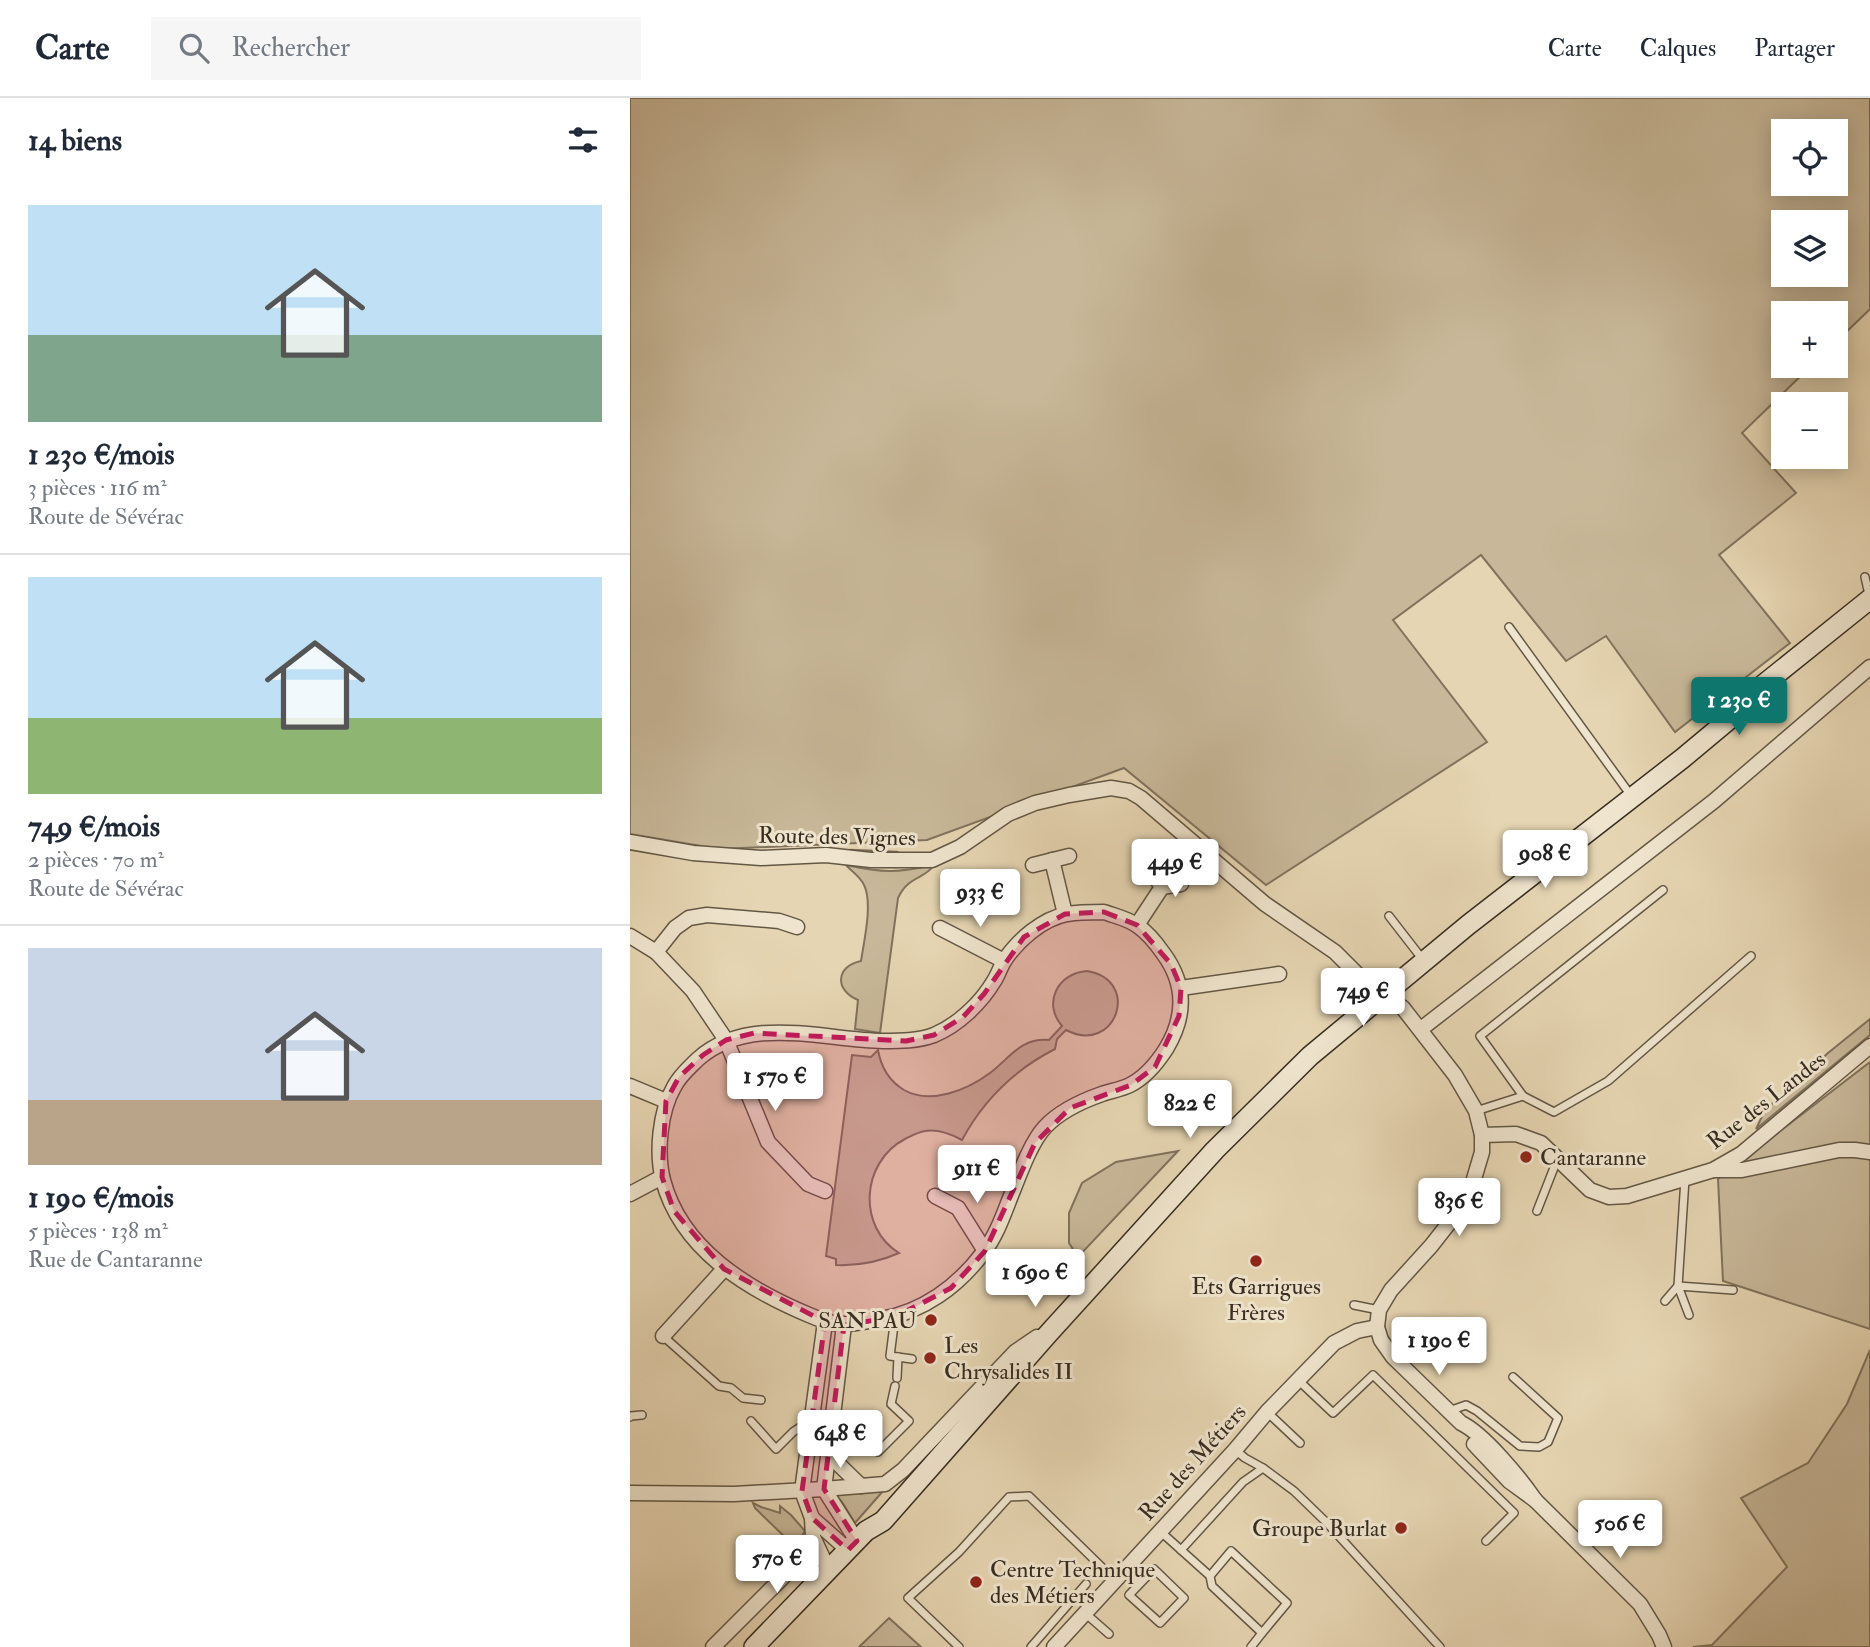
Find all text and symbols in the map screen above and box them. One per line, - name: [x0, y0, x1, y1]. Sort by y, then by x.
- search box: [151, 17, 641, 80]
- text: Carte: [35, 28, 109, 69]
- icon: search: [175, 29, 213, 67]
- text: Rechercher: [231, 32, 350, 64]
- text: Carte: [1548, 33, 1602, 64]
- text: Calques: [1640, 33, 1716, 64]
- text: Partager: [1754, 33, 1835, 64]
- map controls: [1771, 119, 1848, 469]
- button: locate: [1771, 119, 1848, 196]
- icon: filters: [564, 121, 602, 159]
- text: 14 biens: [28, 122, 122, 159]
- button: layers: [1771, 210, 1848, 287]
- icon: home: [252, 250, 378, 376]
- button: +: [1771, 301, 1848, 378]
- button: −: [1771, 392, 1848, 469]
- text: 1 230 €/mois: [28, 436, 175, 473]
- text: 3 pièces · 116 m²: [28, 473, 167, 502]
- text: Route de Sévérac: [28, 502, 184, 531]
- icon: home: [252, 622, 378, 748]
- pin: 1 230 €: [1674, 678, 1804, 737]
- text: 1 230 €: [1707, 685, 1771, 714]
- text: 749 €/mois: [28, 808, 160, 845]
- street label: Route des Vignes: [758, 821, 916, 852]
- pin: 908 €: [1496, 830, 1594, 890]
- text: 908 €: [1519, 838, 1571, 867]
- pin: 449 €: [1126, 840, 1224, 899]
- text: 2 pièces · 70 m²: [28, 845, 164, 874]
- text: 449 €: [1148, 847, 1202, 876]
- pin: 933 €: [931, 870, 1029, 929]
- text: Route de Sévérac: [28, 874, 184, 903]
- text: 933 €: [956, 877, 1004, 906]
- pin: 749 €: [1314, 968, 1412, 1028]
- text: 749 €: [1337, 976, 1389, 1005]
- icon: home: [252, 993, 378, 1119]
- street label: Rue des Landes: [1701, 1045, 1832, 1156]
- pin: 1 570 €: [710, 1054, 840, 1113]
- text: 1 570 €: [743, 1061, 807, 1090]
- pin: 822 €: [1141, 1080, 1239, 1140]
- text: 822 €: [1164, 1088, 1216, 1117]
- place label: Cantaranne: [1540, 1143, 1647, 1172]
- pin: 911 €: [928, 1146, 1026, 1205]
- marker: Cantaranne: [1518, 1149, 1534, 1165]
- text: 911 €: [954, 1153, 1000, 1182]
- pin: 836 €: [1410, 1178, 1508, 1238]
- text: 1 190 €/mois: [28, 1179, 174, 1216]
- text: 836 €: [1434, 1186, 1484, 1215]
- text: 5 pièces · 138 m²: [28, 1216, 168, 1245]
- text: Rue de Cantaranne: [28, 1245, 203, 1274]
- pin: 1 690 €: [970, 1250, 1100, 1309]
- marker: Ets Garrigues Frères: [1248, 1253, 1264, 1269]
- text: 1 690 €: [1002, 1257, 1068, 1286]
- place label: Ets Garrigues Frères: [1191, 1272, 1321, 1327]
- place label: SAN PAU: [818, 1306, 917, 1335]
- marker: SAN PAU: [923, 1312, 939, 1328]
- pin: 1 190 €: [1374, 1318, 1504, 1377]
- text: 1 190 €: [1407, 1325, 1471, 1354]
- place label: Les Chrysalides II: [944, 1331, 1073, 1386]
- marker: Les Chrysalides II: [922, 1350, 938, 1366]
- street label: Rue des Métiers: [1132, 1398, 1252, 1527]
- pin: 648 €: [791, 1410, 889, 1470]
- text: 648 €: [813, 1418, 867, 1447]
- pin: 506 €: [1571, 1500, 1669, 1560]
- text: 506 €: [1594, 1508, 1646, 1537]
- place label: Groupe Burlat: [1252, 1514, 1387, 1544]
- marker: Groupe Burlat: [1393, 1520, 1409, 1536]
- pin: 570 €: [728, 1536, 826, 1595]
- text: 570 €: [752, 1543, 802, 1572]
- place label: Centre Technique des Métiers: [990, 1555, 1155, 1610]
- marker: Centre Technique des Métiers: [968, 1574, 984, 1590]

